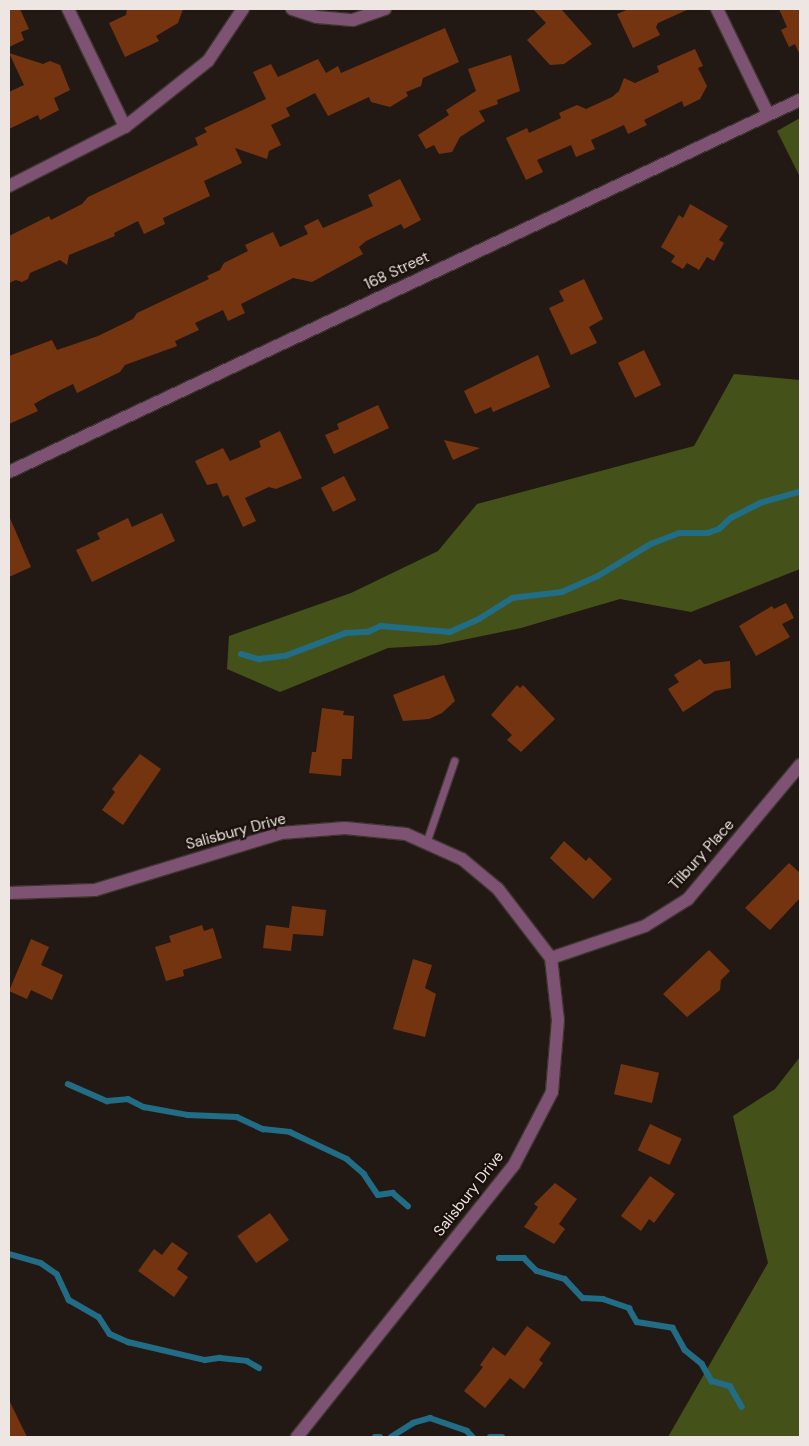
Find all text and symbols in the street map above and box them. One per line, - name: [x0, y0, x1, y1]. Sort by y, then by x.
- street label: 168 Street: [362, 248, 432, 294]
- street label: Salisbury Drive: [184, 810, 288, 854]
- street label: Tilbury Place: [666, 816, 738, 894]
- street label: Salisbury Drive: [430, 1148, 508, 1240]

